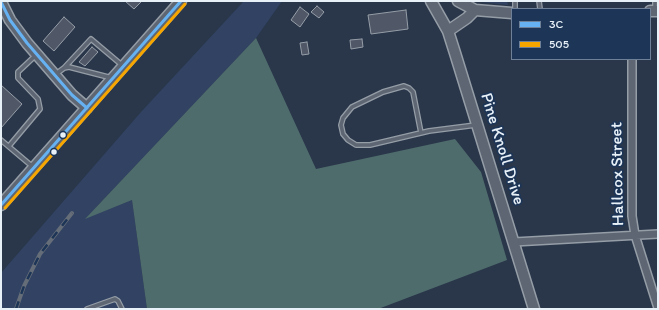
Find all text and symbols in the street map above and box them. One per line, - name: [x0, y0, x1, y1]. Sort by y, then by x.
- legend: [511, 8, 651, 60]
- text: 3C: [549, 17, 563, 31]
- text: 505: [549, 37, 569, 51]
- street label: Pine Knoll Drive: [475, 90, 529, 208]
- street label: Hallcox Street: [607, 122, 629, 226]
- unlabelled marker: [58, 130, 68, 140]
- unlabelled marker: [49, 147, 59, 157]

